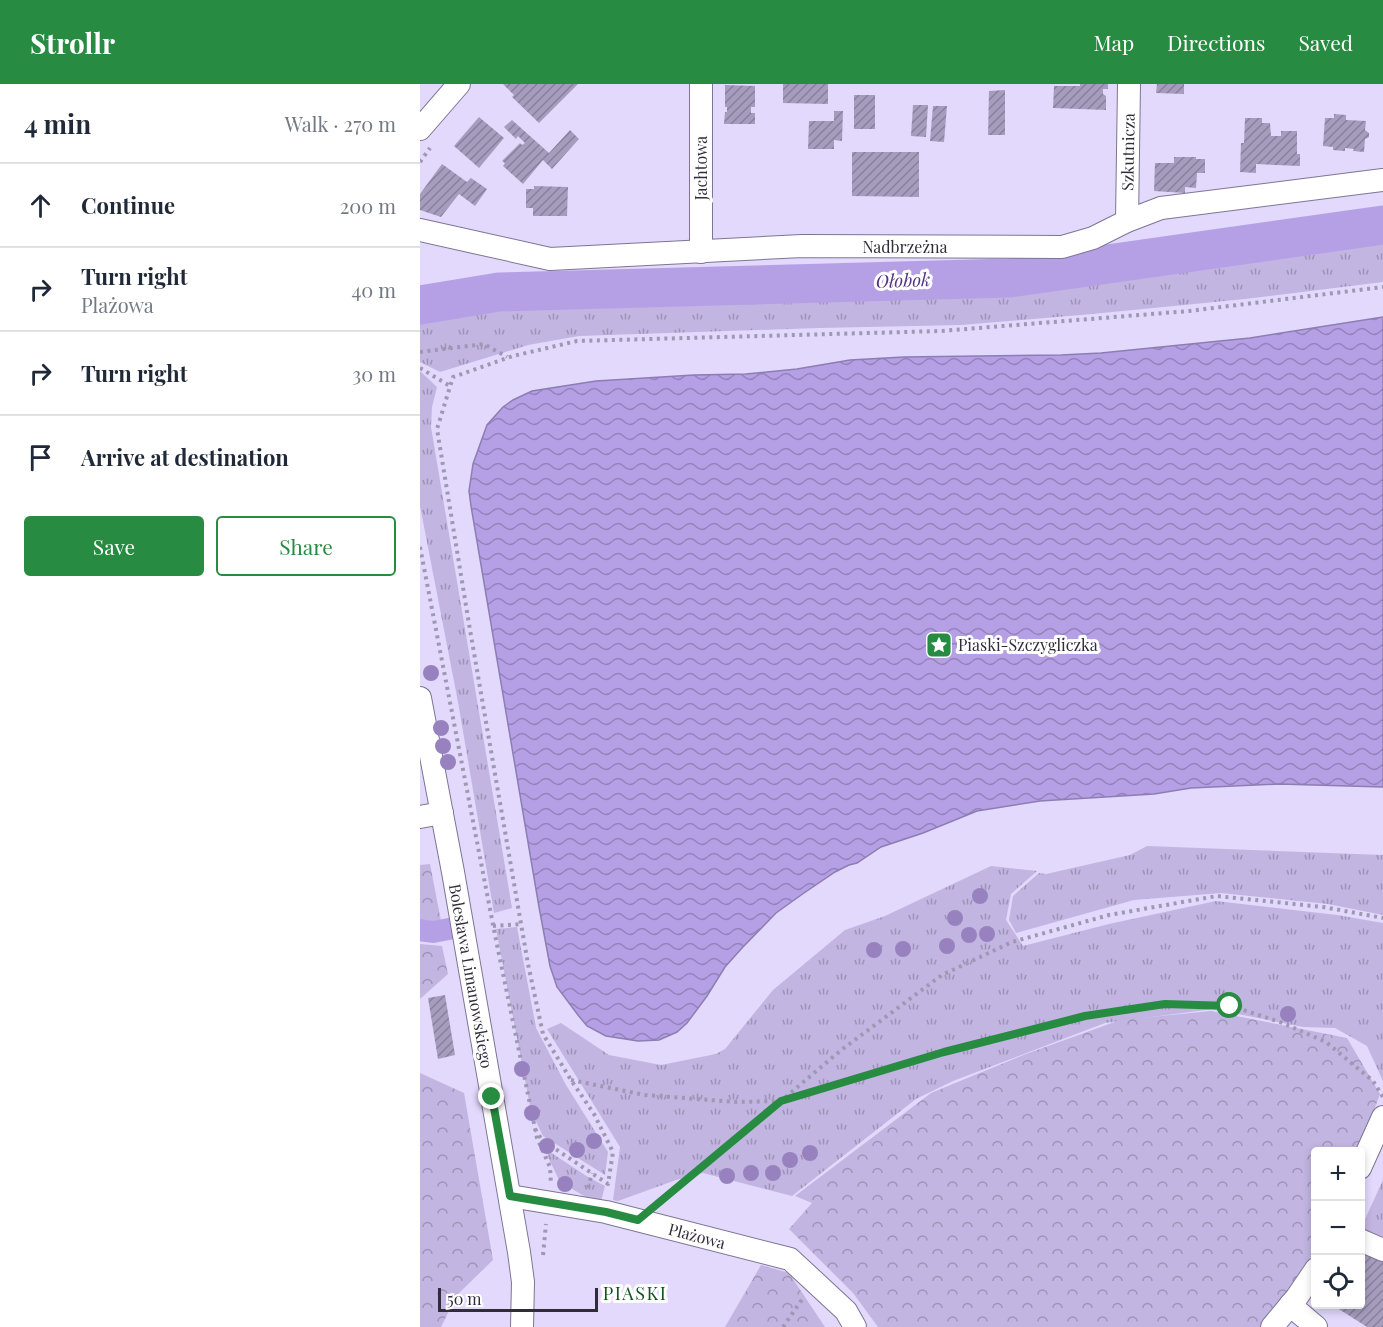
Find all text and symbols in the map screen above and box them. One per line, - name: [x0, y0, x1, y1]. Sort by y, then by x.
- text: Strollr: [30, 24, 115, 61]
- text: Map: [1093, 28, 1134, 56]
- text: Directions: [1167, 28, 1265, 56]
- text: Saved: [1298, 28, 1353, 56]
- text: 4 min: [24, 106, 91, 141]
- text: Walk · 270 m: [285, 110, 396, 137]
- street label: Szkutnicza: [1116, 113, 1139, 191]
- street label: Jachtowa: [690, 136, 711, 201]
- icon: ahead: [24, 189, 57, 222]
- text: Continue: [81, 190, 175, 220]
- text: 200 m: [340, 192, 396, 219]
- street label: Nadbrzeżna: [862, 236, 948, 257]
- text: Turn right: [81, 261, 187, 291]
- water label: Ołobok: [875, 267, 931, 293]
- icon: right: [24, 273, 57, 306]
- text: 40 m: [351, 276, 396, 303]
- text: Plażowa: [81, 291, 154, 318]
- icon: right: [24, 357, 57, 390]
- text: Turn right: [81, 358, 187, 388]
- text: 30 m: [352, 360, 396, 387]
- icon: arrive: [24, 441, 57, 474]
- text: Arrive at destination: [81, 442, 289, 472]
- button: Save: [24, 516, 204, 576]
- button: Share: [216, 516, 396, 576]
- place icon: Piaski-Szczygliczka: [924, 630, 954, 660]
- place label: Piaski-Szczygliczka: [958, 634, 1098, 655]
- street label: Bolesława Limanowskiego: [445, 882, 498, 1070]
- route start: [1216, 992, 1242, 1018]
- route end: [478, 1083, 504, 1109]
- map controls: [1311, 1147, 1365, 1309]
- button: +: [1311, 1147, 1365, 1201]
- button: −: [1311, 1201, 1365, 1255]
- street label: Plażowa: [666, 1218, 728, 1253]
- button: locate: [1311, 1255, 1365, 1309]
- district label: PIASKI: [603, 1281, 667, 1305]
- scale bar: [438, 1285, 598, 1312]
- text: 50 m: [447, 1288, 481, 1309]

